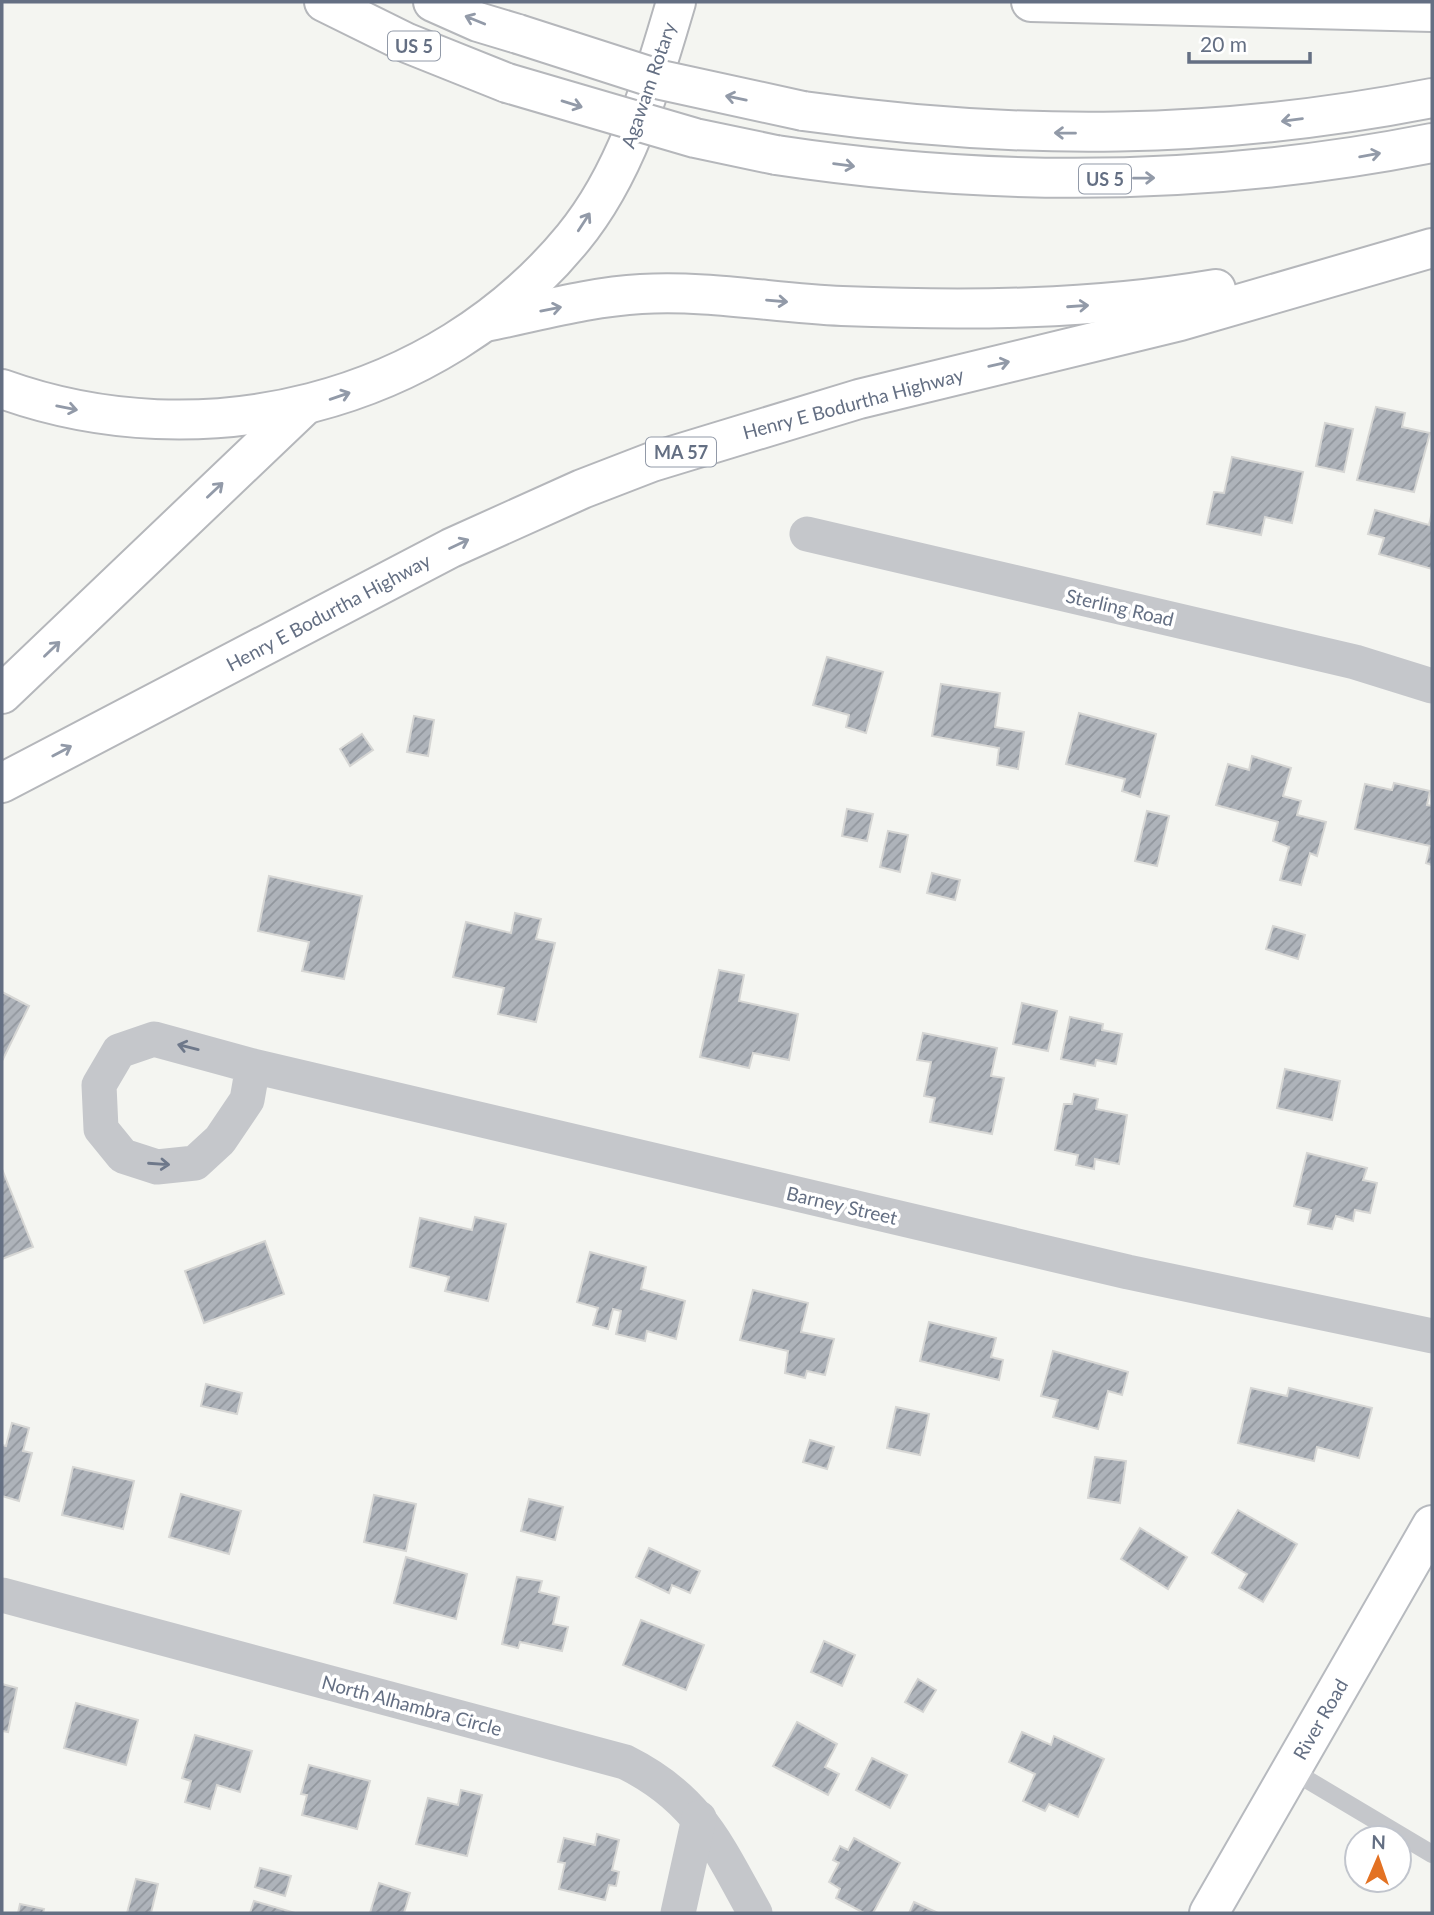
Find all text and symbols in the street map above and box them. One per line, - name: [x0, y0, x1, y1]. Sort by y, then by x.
- one-way arrow: [464, 13, 486, 26]
- street label: Agawam Rotary: [616, 19, 680, 151]
- scale bar: [1189, 21, 1310, 65]
- text: 20 m: [1200, 31, 1247, 56]
- road number: US 5: [388, 32, 440, 60]
- one-way arrow: [725, 90, 748, 104]
- one-way arrow: [560, 99, 582, 111]
- one-way arrow: [1282, 114, 1304, 127]
- one-way arrow: [1054, 126, 1077, 140]
- one-way arrow: [1358, 148, 1381, 161]
- one-way arrow: [832, 159, 855, 172]
- road number: US 5: [1079, 164, 1131, 194]
- one-way arrow: [1133, 172, 1156, 185]
- one-way arrow: [577, 213, 591, 232]
- one-way arrow: [766, 295, 788, 308]
- one-way arrow: [1066, 300, 1089, 313]
- one-way arrow: [539, 301, 562, 315]
- one-way arrow: [987, 356, 1010, 370]
- street label: Henry E Bodurtha Highway: [740, 362, 966, 444]
- one-way arrow: [329, 389, 351, 401]
- one-way arrow: [55, 402, 78, 416]
- road number: MA 57: [646, 438, 716, 466]
- one-way arrow: [206, 481, 223, 498]
- one-way arrow: [448, 537, 469, 550]
- street label: Henry E Bodurtha Highway: [222, 548, 434, 676]
- street label: Sterling Road: [1064, 583, 1176, 631]
- one-way arrow: [44, 640, 61, 657]
- one-way arrow: [51, 744, 72, 758]
- one-way arrow: [177, 1040, 200, 1053]
- one-way arrow: [147, 1158, 170, 1171]
- street label: Barney Street: [784, 1181, 900, 1229]
- street label: North Alhambra Circle: [319, 1670, 505, 1740]
- street label: River Road: [1288, 1675, 1352, 1763]
- north arrow: [1343, 1824, 1413, 1894]
- text: N: [1371, 1830, 1386, 1853]

